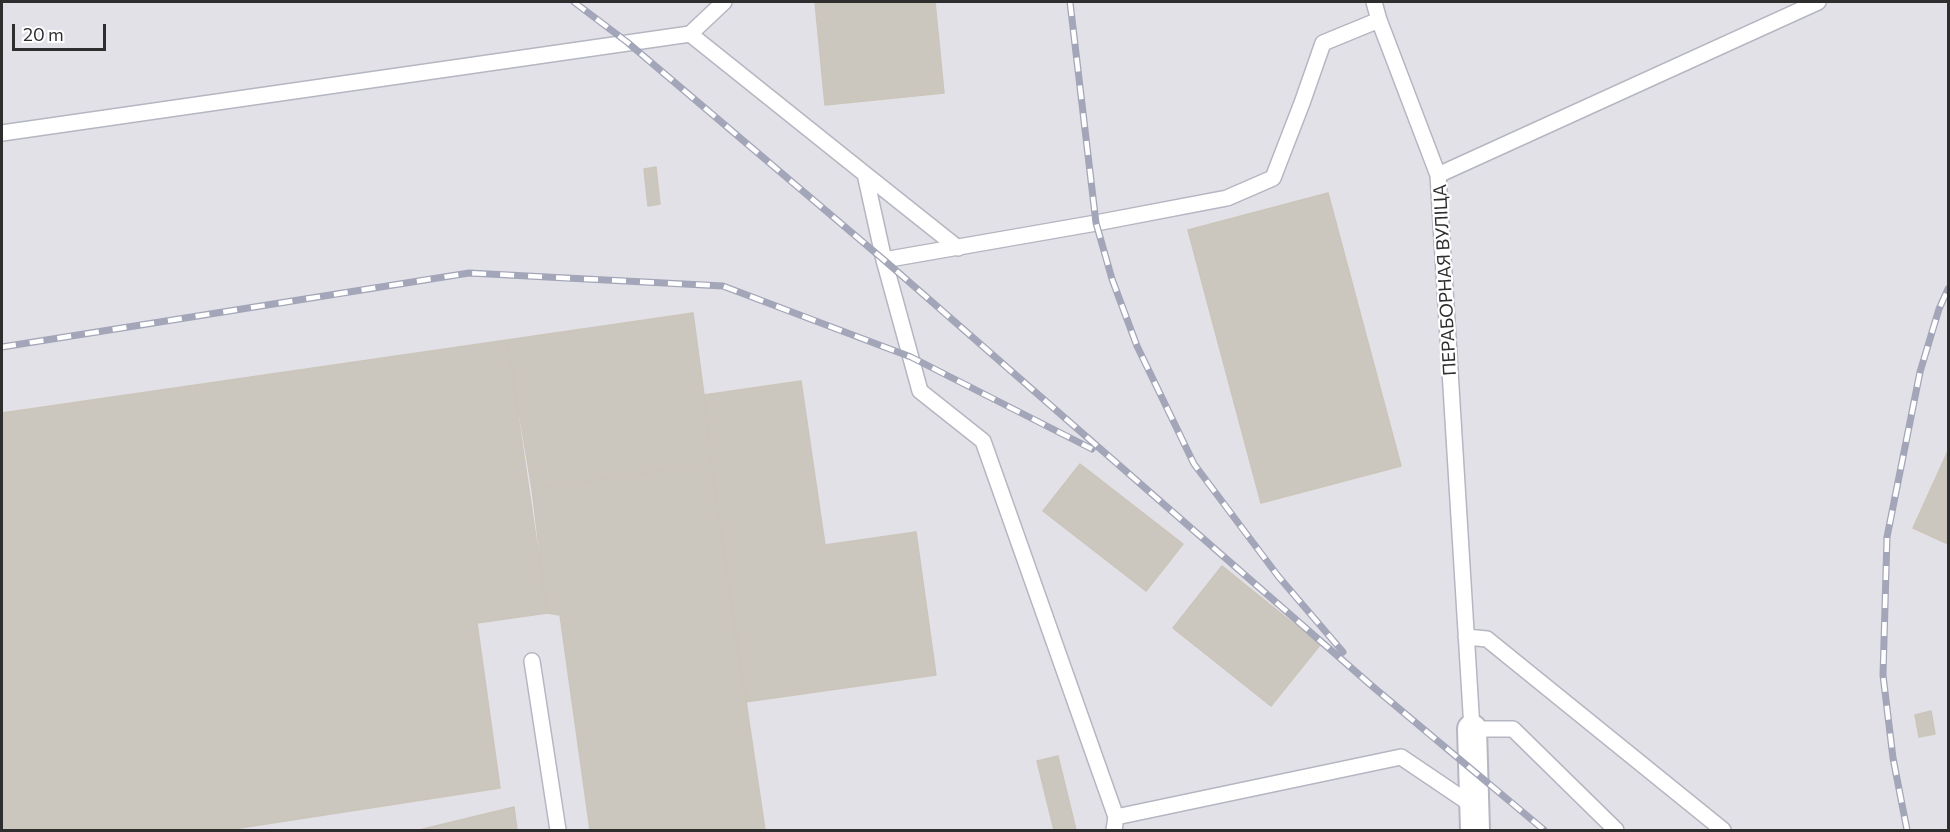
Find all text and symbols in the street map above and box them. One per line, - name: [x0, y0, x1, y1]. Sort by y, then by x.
- scale bar: [15, 12, 110, 50]
- text: 20 m: [23, 23, 64, 45]
- street label: ПЕРАБОРНАЯ ВУЛІЦА: [1429, 184, 1461, 376]

